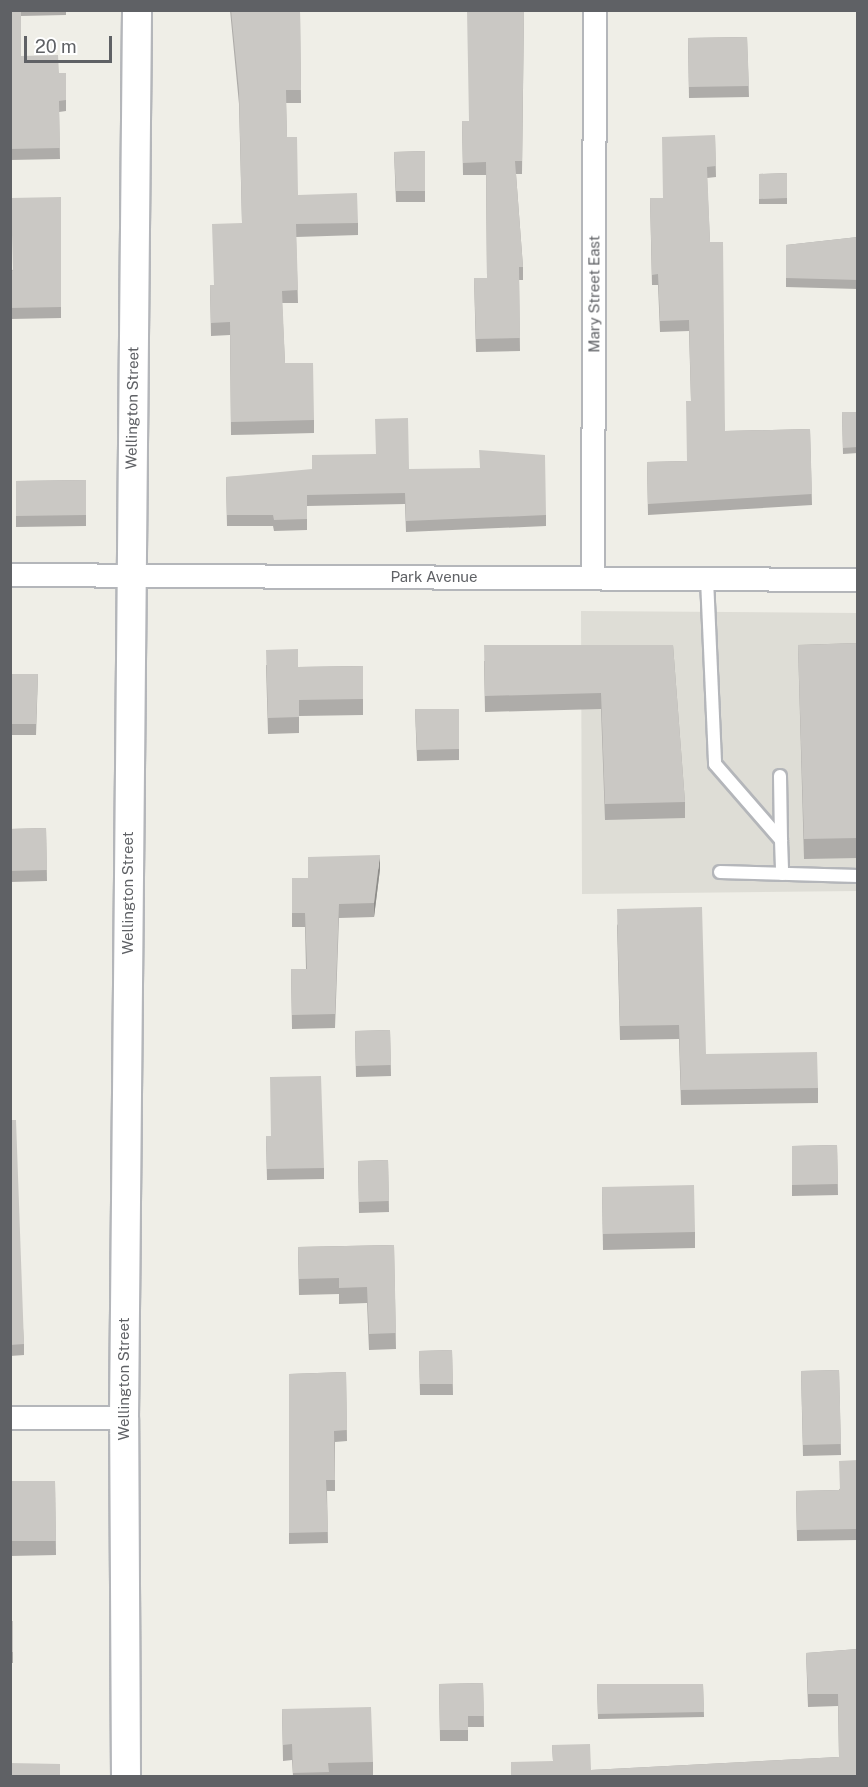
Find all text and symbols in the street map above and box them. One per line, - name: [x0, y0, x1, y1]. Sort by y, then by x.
- scale bar: [27, 24, 116, 62]
- text: 20 m: [35, 36, 77, 57]
- street label: Mary Street East: [585, 235, 603, 353]
- street label: Wellington Street: [122, 346, 142, 470]
- street label: Park Avenue: [390, 568, 478, 586]
- street label: Wellington Street: [119, 832, 137, 954]
- street label: Wellington Street: [115, 1318, 133, 1440]

